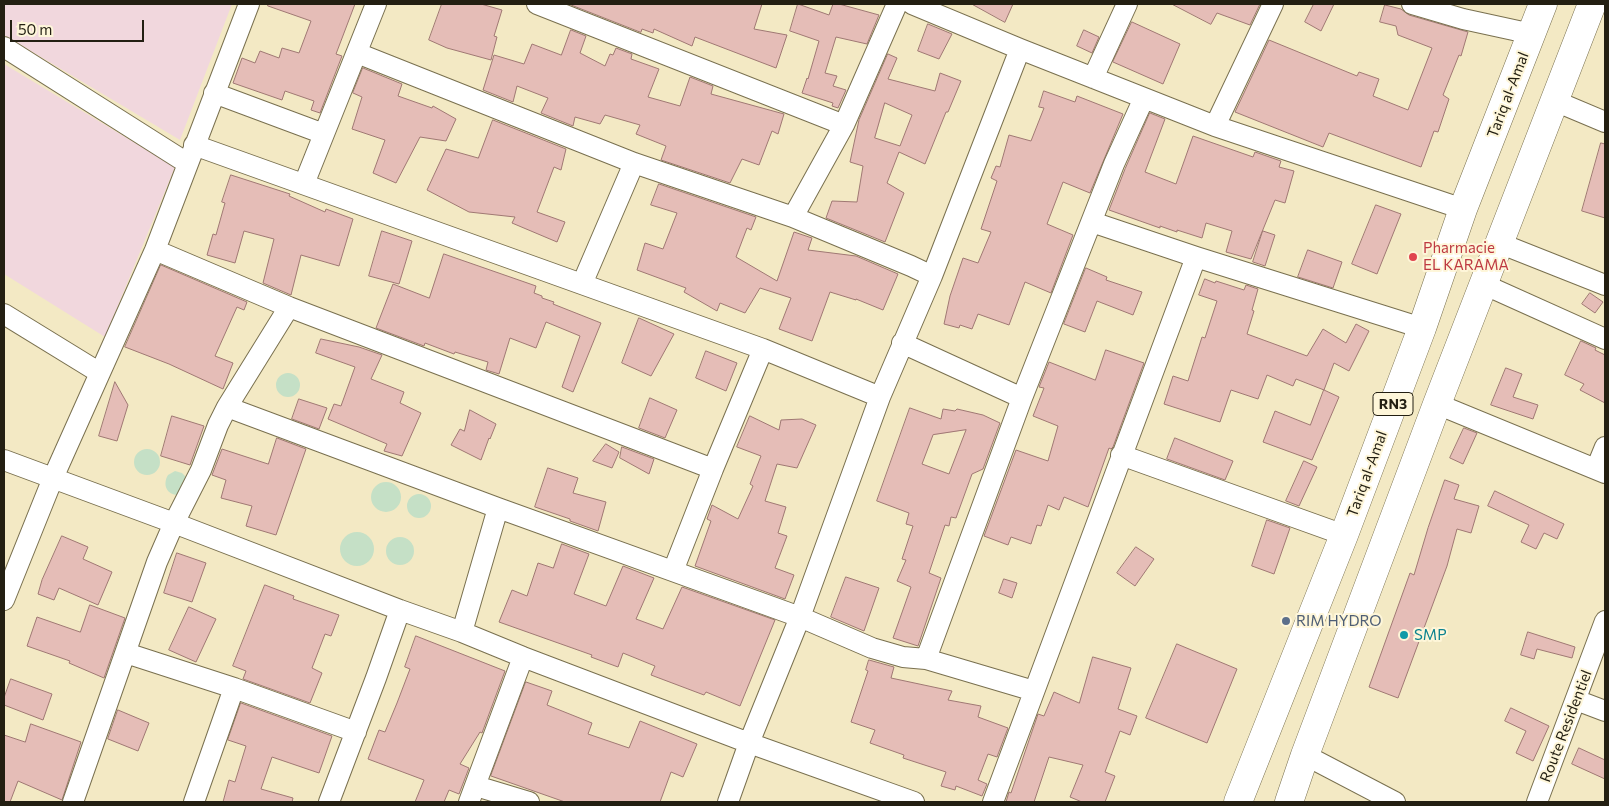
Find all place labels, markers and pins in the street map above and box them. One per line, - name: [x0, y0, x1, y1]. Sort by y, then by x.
- place label: Pharmacie EL KARAMA: [1423, 239, 1509, 274]
- marker: Pharmacie EL KARAMA: [1407, 251, 1419, 263]
- place label: RIM HYDRO: [1296, 612, 1382, 630]
- marker: RIM HYDRO: [1280, 615, 1292, 627]
- place label: SMP: [1414, 626, 1447, 644]
- marker: SMP: [1398, 629, 1410, 641]

